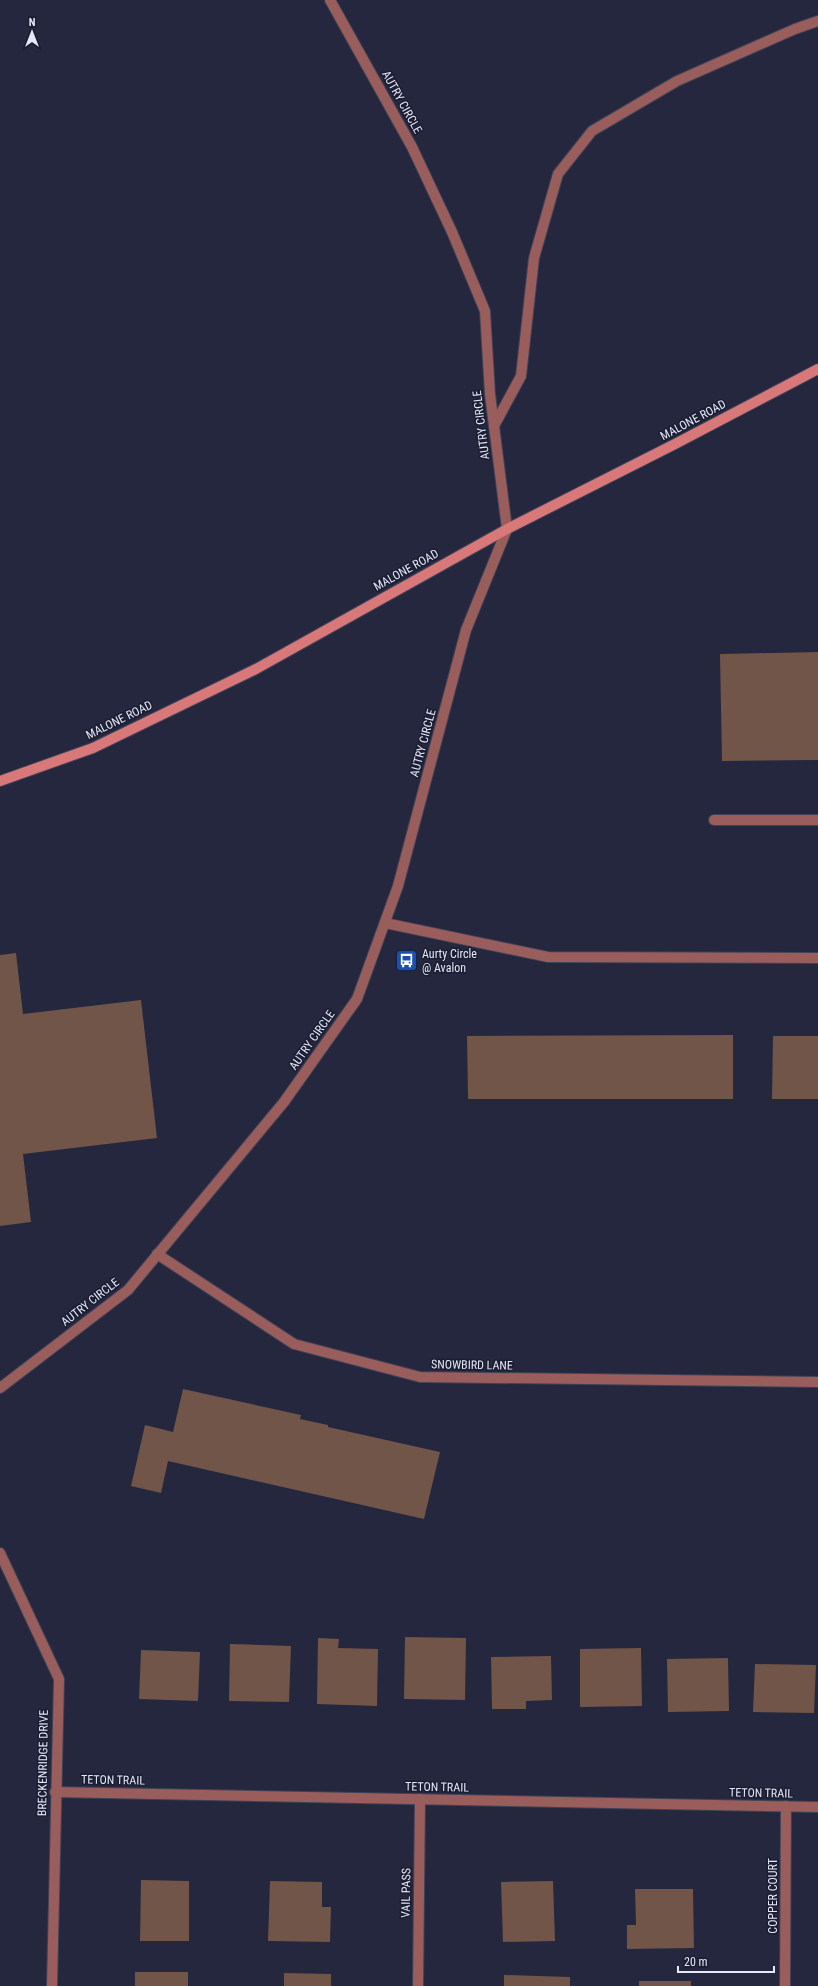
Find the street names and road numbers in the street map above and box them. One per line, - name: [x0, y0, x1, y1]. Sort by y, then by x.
- street label: AUTRY CIRCLE: [379, 68, 425, 136]
- street label: AUTRY CIRCLE: [470, 390, 492, 460]
- street label: MALONE ROAD: [658, 397, 728, 443]
- street label: MALONE ROAD: [371, 546, 441, 594]
- street label: MALONE ROAD: [84, 698, 155, 742]
- street label: AUTRY CIRCLE: [407, 708, 439, 778]
- street label: AUTRY CIRCLE: [286, 1007, 338, 1073]
- street label: AUTRY CIRCLE: [58, 1275, 122, 1329]
- street label: SNOWBIRD LANE: [431, 1357, 513, 1373]
- street label: BRECKENRIDGE DRIVE: [35, 1710, 51, 1816]
- street label: TETON TRAIL: [81, 1772, 145, 1788]
- street label: TETON TRAIL: [405, 1779, 469, 1795]
- street label: TETON TRAIL: [729, 1785, 793, 1801]
- street label: COPPER COURT: [766, 1858, 780, 1934]
- street label: VAIL PASS: [399, 1868, 413, 1918]

